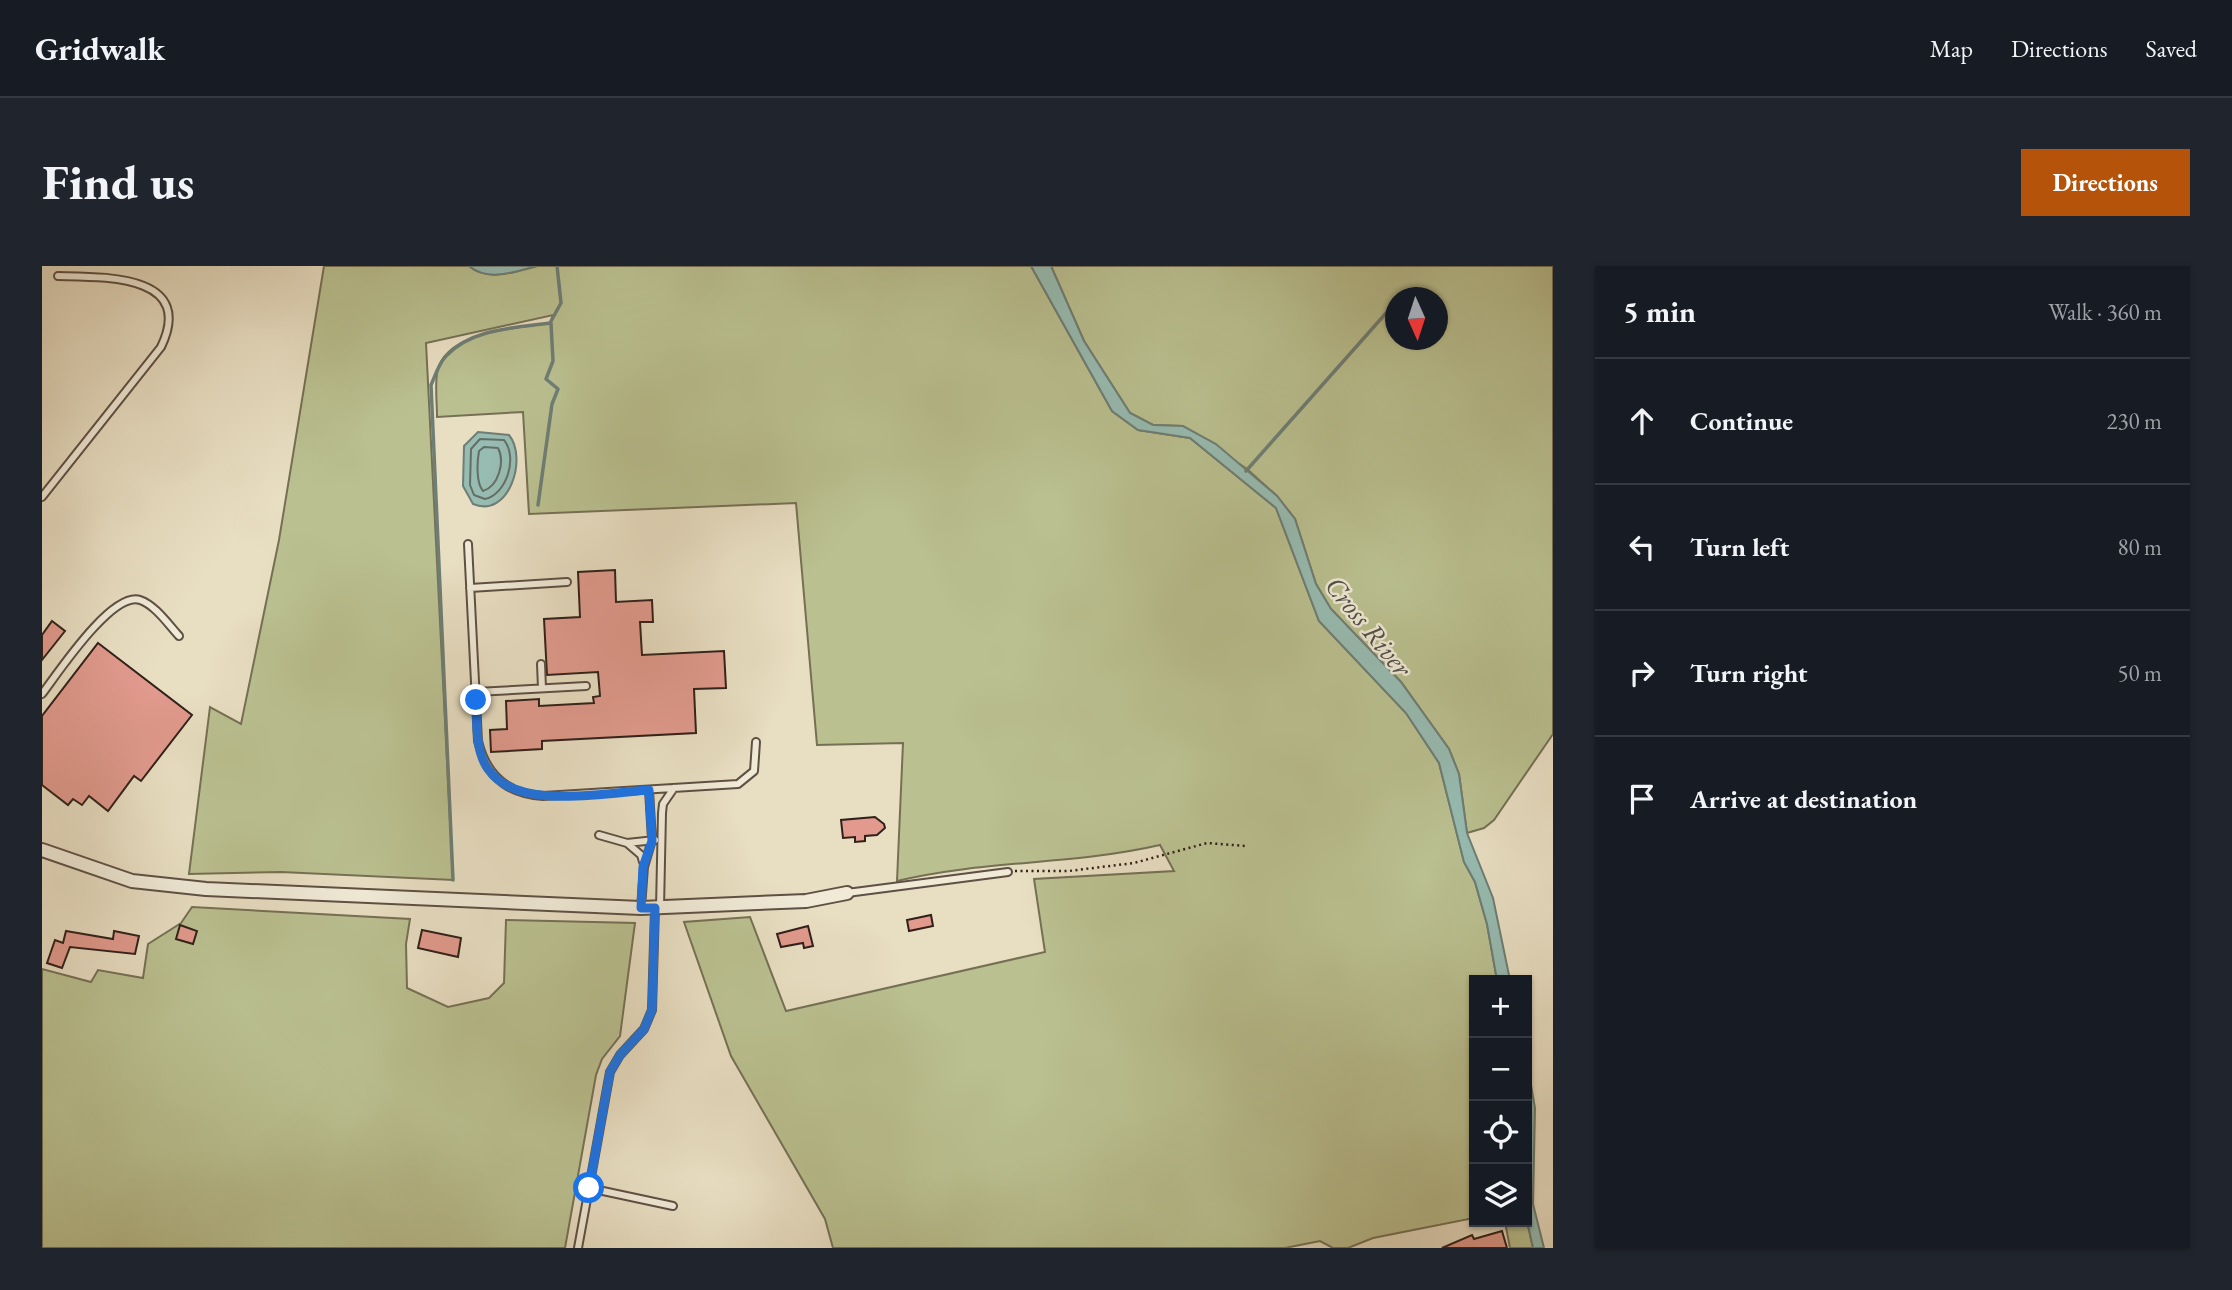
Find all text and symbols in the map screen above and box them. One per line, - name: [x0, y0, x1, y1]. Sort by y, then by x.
- text: Gridwalk: [35, 27, 165, 70]
- text: Map: [1930, 33, 1973, 64]
- text: Directions: [2011, 33, 2108, 64]
- text: Saved: [2146, 33, 2197, 64]
- button: Directions: [2021, 149, 2190, 216]
- text: Find us: [42, 150, 194, 214]
- north arrow: [1385, 287, 1448, 350]
- text: 5 min: [1623, 292, 1696, 331]
- text: Walk · 360 m: [2048, 297, 2162, 327]
- icon: ahead: [1623, 402, 1661, 440]
- text: Continue: [1690, 404, 1793, 438]
- text: 230 m: [2106, 406, 2162, 436]
- icon: left: [1623, 528, 1661, 566]
- text: Turn left: [1690, 530, 1789, 564]
- text: 80 m: [2117, 532, 2162, 562]
- water label: Cross River: [1318, 568, 1421, 685]
- icon: right: [1623, 654, 1661, 692]
- text: Turn right: [1690, 656, 1808, 690]
- text: 50 m: [2117, 658, 2162, 688]
- route end: [460, 684, 491, 715]
- icon: arrive: [1623, 780, 1661, 818]
- text: Arrive at destination: [1690, 782, 1917, 816]
- map controls: [1469, 975, 1532, 1227]
- button: +: [1469, 975, 1532, 1038]
- button: −: [1469, 1038, 1532, 1101]
- button: locate: [1469, 1101, 1532, 1164]
- button: layers: [1469, 1164, 1532, 1227]
- route start: [573, 1172, 604, 1203]

